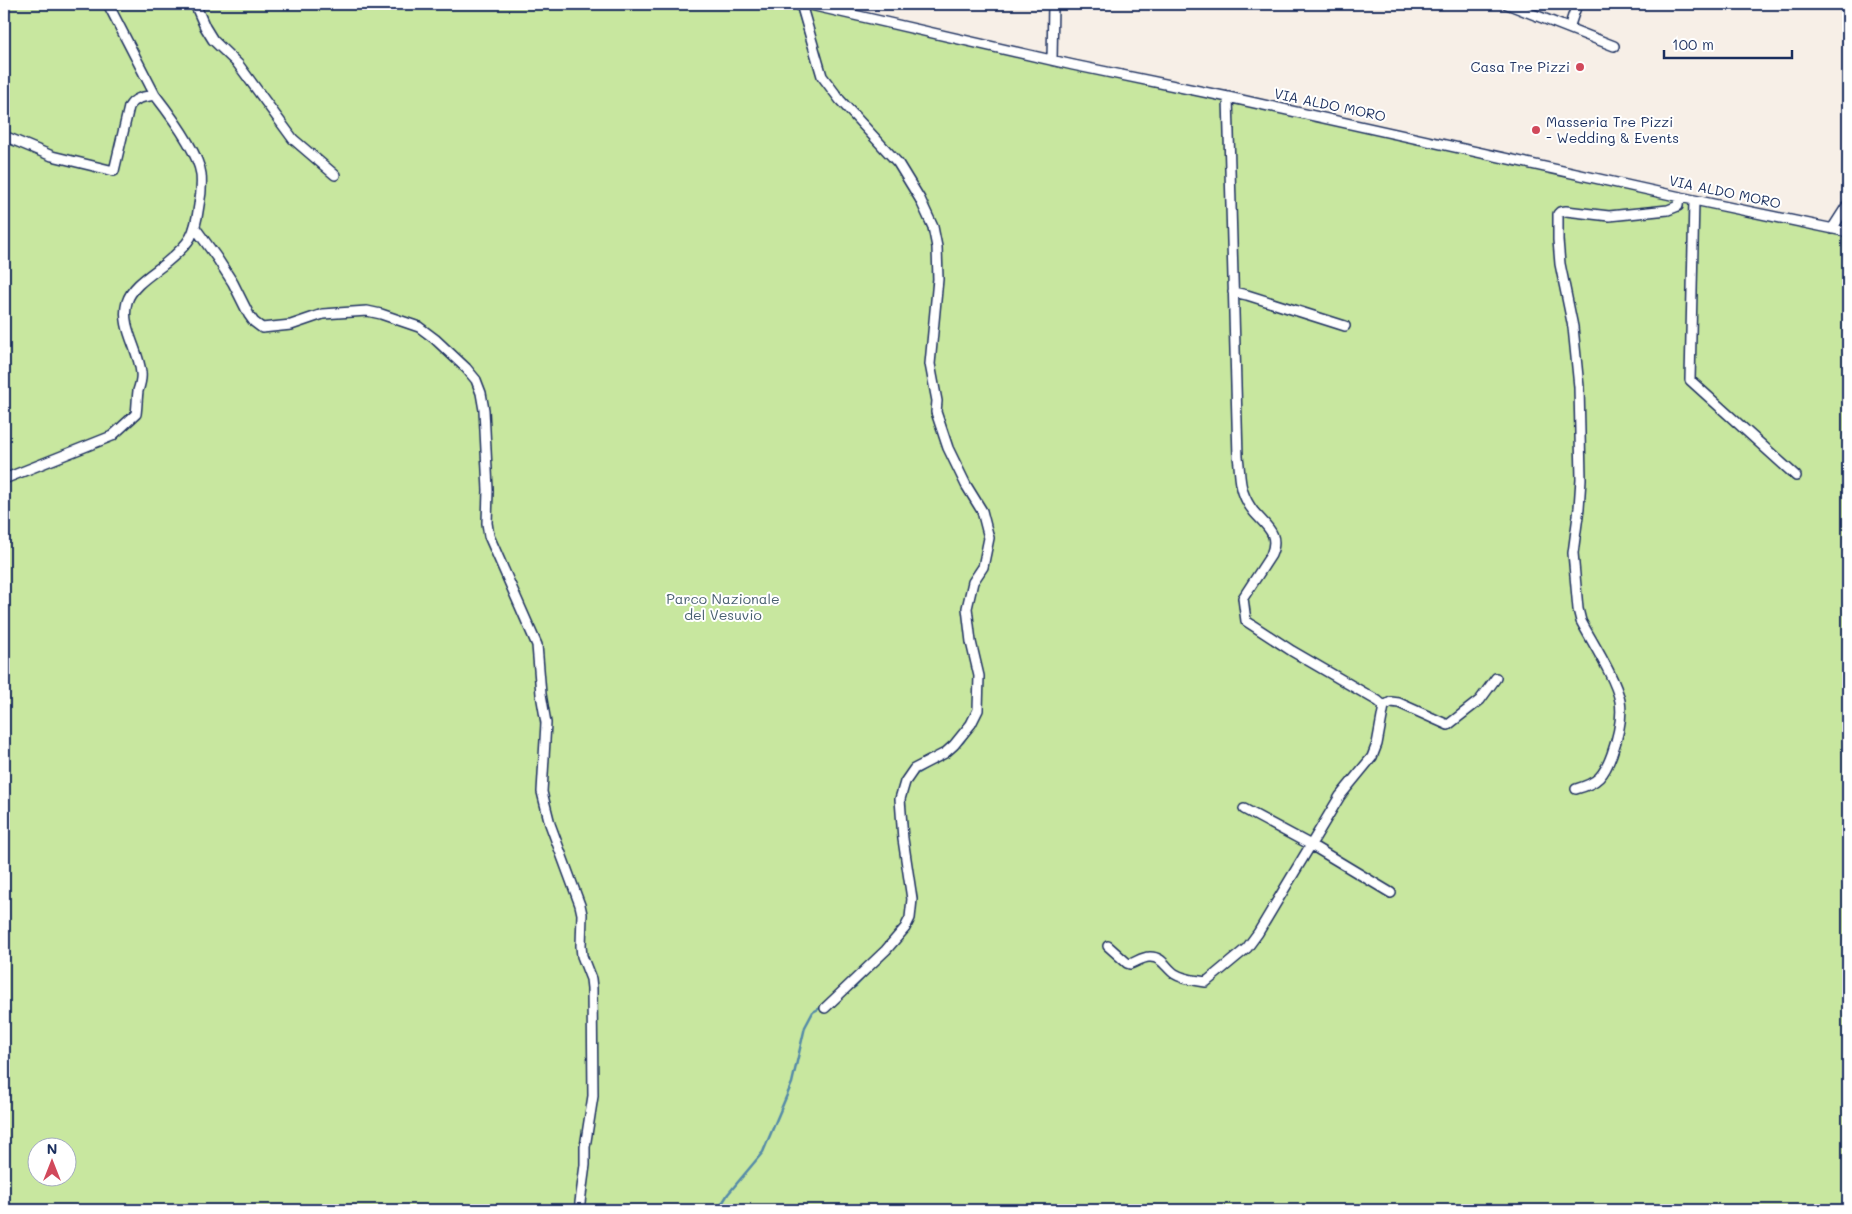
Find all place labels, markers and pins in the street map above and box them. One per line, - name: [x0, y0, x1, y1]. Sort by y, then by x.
- place label: Casa Tre Pizzi: [1471, 57, 1570, 76]
- marker: Casa Tre Pizzi: [1574, 61, 1586, 73]
- place label: Masseria Tre Pizzi - Wedding & Events: [1546, 112, 1679, 147]
- marker: Masseria Tre Pizzi - Wedding & Events: [1530, 124, 1542, 136]

